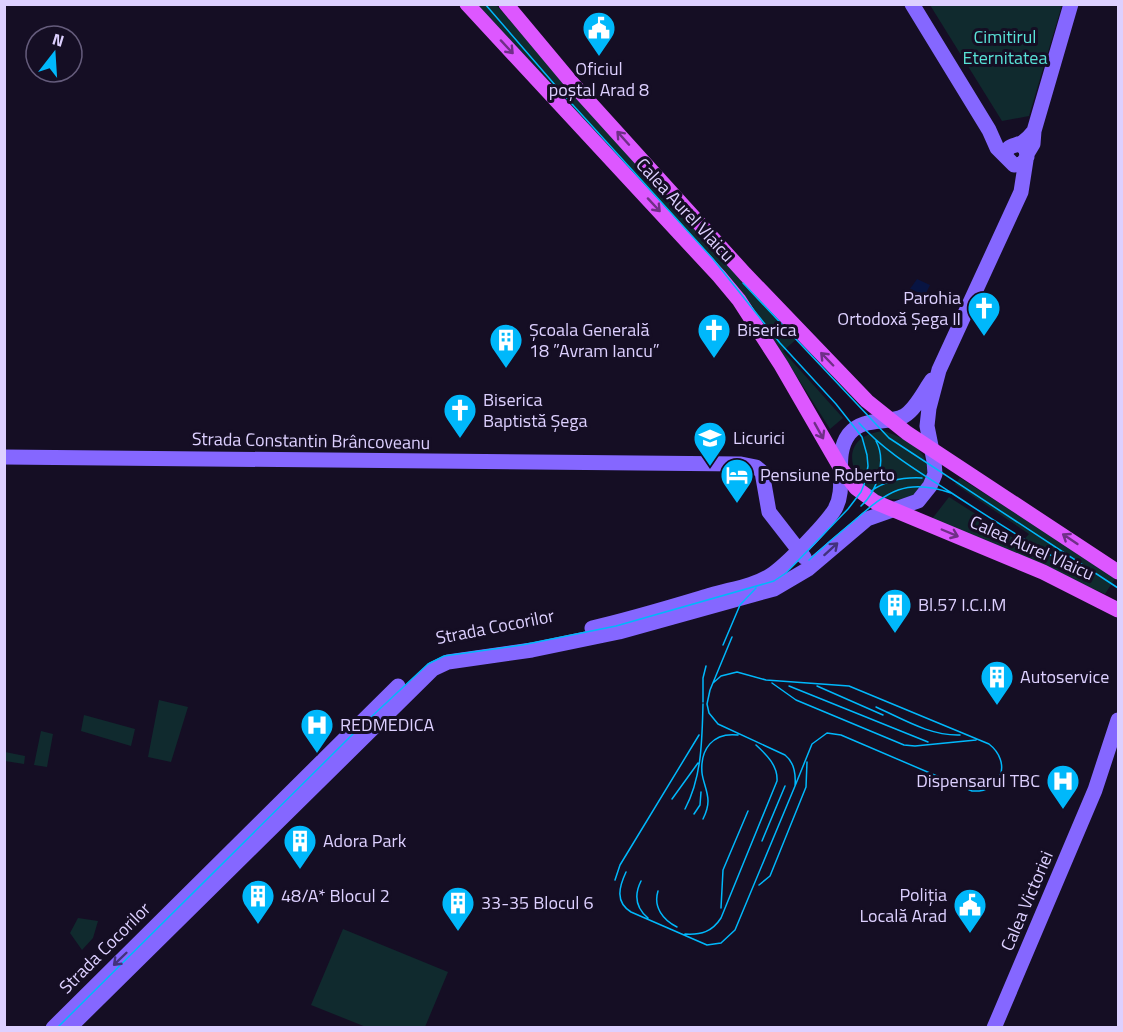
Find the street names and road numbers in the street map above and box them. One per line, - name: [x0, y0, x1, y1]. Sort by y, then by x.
- street label: Calea Aurel Vlaicu: [630, 152, 741, 268]
- street label: Strada Constantin Brâncoveanu: [192, 425, 431, 456]
- street label: Calea Aurel Vlaicu: [966, 508, 1099, 587]
- street label: Strada Cocorilor: [433, 602, 556, 651]
- street label: Calea Victoriei: [993, 847, 1060, 955]
- street label: Strada Cocorilor: [53, 896, 157, 1000]

